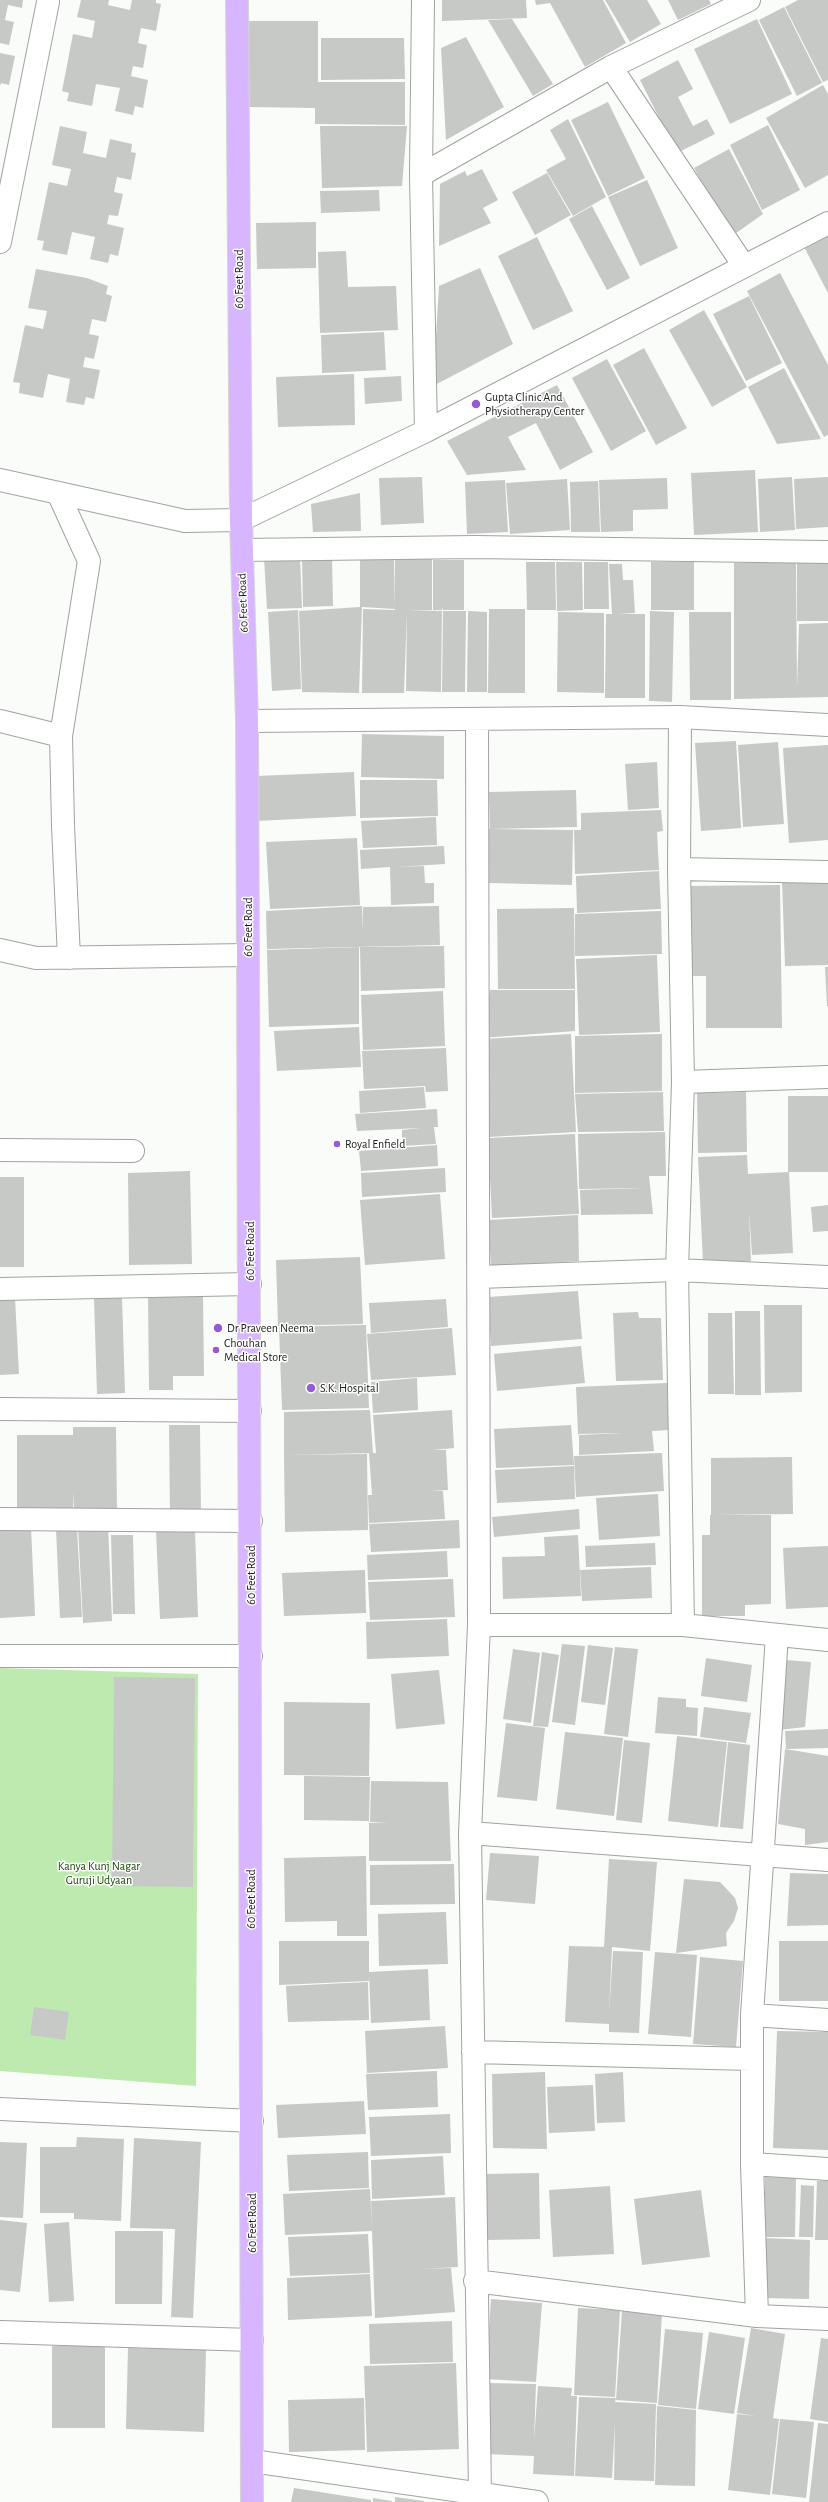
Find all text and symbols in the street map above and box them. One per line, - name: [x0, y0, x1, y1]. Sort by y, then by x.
- street label: 60 Feet Road: [232, 249, 246, 309]
- place label: Gupta Clinic And Physiotherapy Center: [485, 390, 584, 418]
- marker: Gupta Clinic And Physiotherapy Center: [470, 398, 482, 410]
- street label: 60 Feet Road: [235, 573, 251, 633]
- street label: 60 Feet Road: [241, 897, 255, 957]
- place label: Royal Enfield: [345, 1137, 405, 1151]
- marker: Royal Enfield: [332, 1139, 342, 1149]
- street label: 60 Feet Road: [243, 1221, 257, 1281]
- place label: Dr Praveen Neema: [227, 1321, 314, 1335]
- marker: Dr Praveen Neema: [212, 1322, 224, 1334]
- place label: Chouhan Medical Store: [224, 1336, 287, 1364]
- marker: Chouhan Medical Store: [211, 1345, 221, 1355]
- place label: S.K. Hospital: [320, 1381, 379, 1395]
- marker: S.K. Hospital: [305, 1382, 317, 1394]
- street label: 60 Feet Road: [244, 1545, 258, 1605]
- park label: Kanya Kunj Nagar Guruji Udyaan: [58, 1859, 140, 1887]
- street label: 60 Feet Road: [244, 1869, 258, 1929]
- street label: 60 Feet Road: [245, 2193, 259, 2253]

